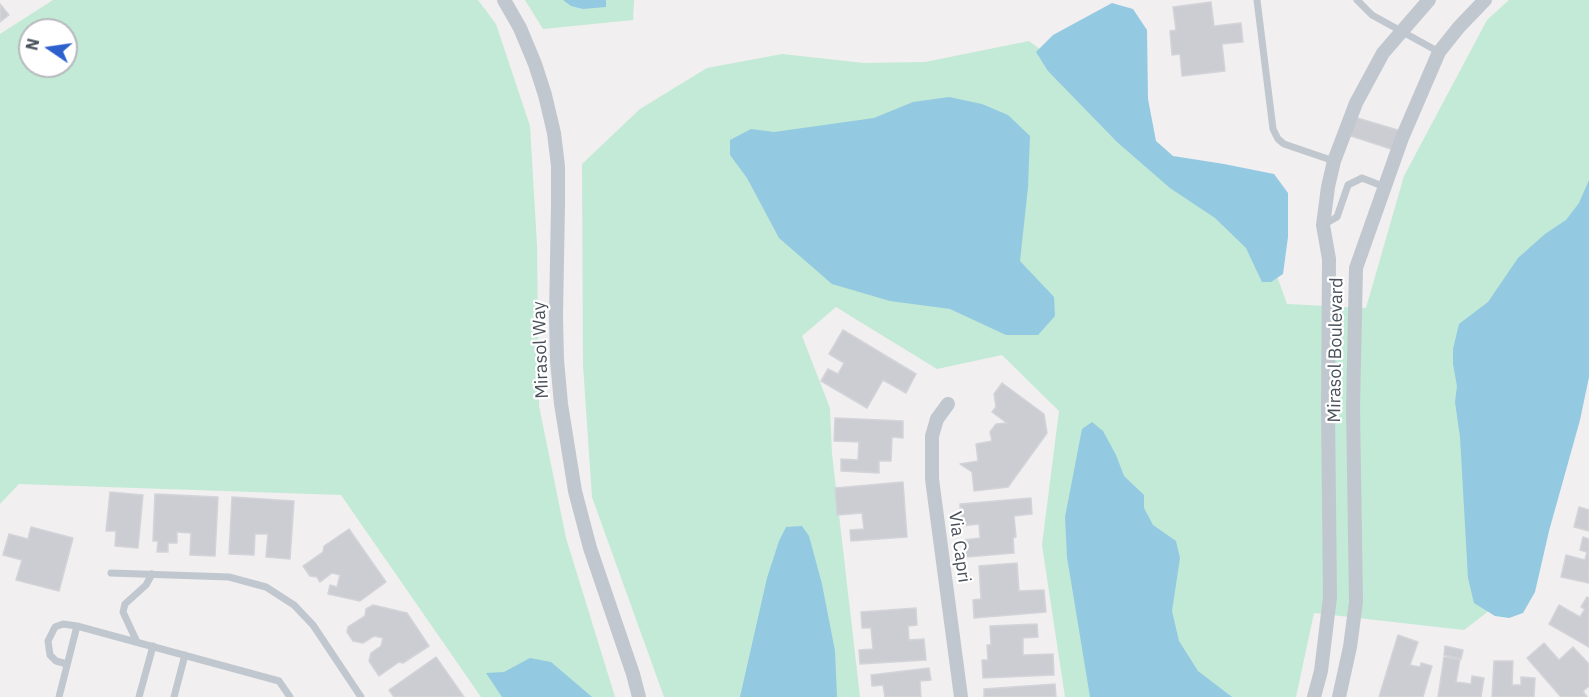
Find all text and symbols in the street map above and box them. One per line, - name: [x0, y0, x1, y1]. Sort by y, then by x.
- north arrow: [18, 18, 78, 78]
- text: N: [21, 37, 43, 52]
- street label: Mirasol Boulevard: [1324, 277, 1348, 423]
- street label: Mirasol Way: [529, 301, 553, 399]
- street label: Via Capri: [943, 510, 975, 584]

